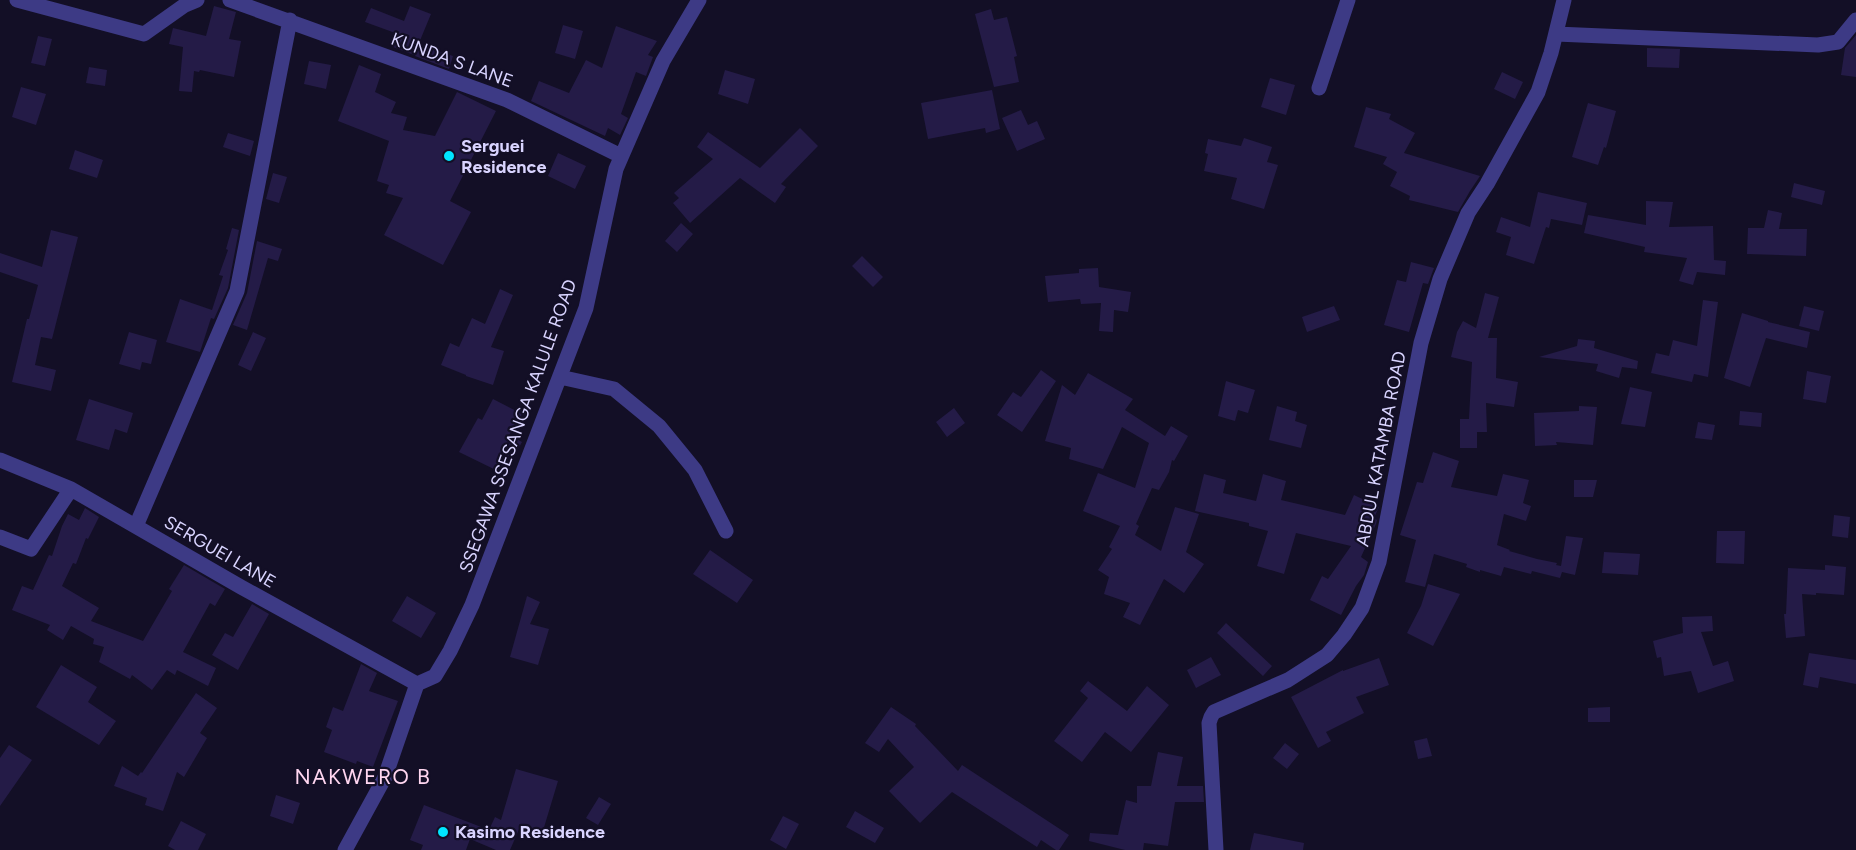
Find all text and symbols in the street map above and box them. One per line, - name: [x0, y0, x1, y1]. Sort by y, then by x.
- street label: KUNDA S LANE: [388, 28, 516, 92]
- place label: Serguei Residence: [461, 135, 546, 178]
- marker: Serguei Residence: [442, 149, 456, 163]
- street label: SSEGAWA SSESANGA KALULE ROAD: [455, 276, 581, 576]
- street label: ABDUL KATAMBA ROAD: [1351, 349, 1411, 549]
- street label: SERGUEI LANE: [160, 511, 280, 593]
- district label: NAKWERO B: [295, 764, 431, 789]
- place label: Kasimo Residence: [455, 821, 605, 843]
- marker: Kasimo Residence: [436, 825, 450, 839]

